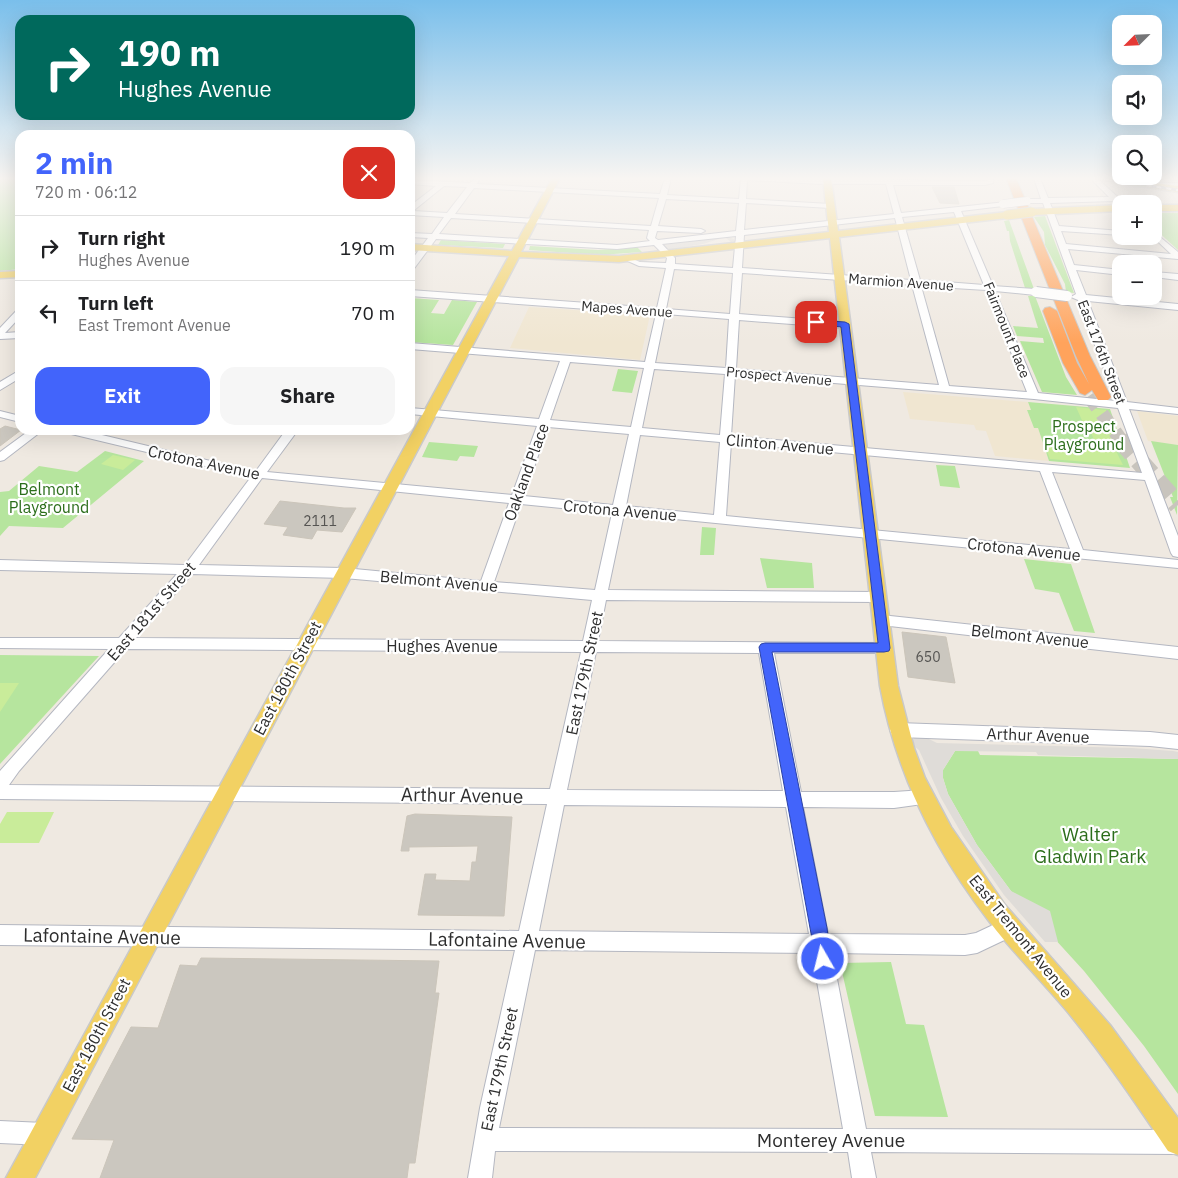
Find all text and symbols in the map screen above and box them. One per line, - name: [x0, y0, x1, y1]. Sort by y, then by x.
- north arrow: [1112, 15, 1162, 65]
- map controls: [1112, 15, 1162, 305]
- text: 190 m: [118, 30, 221, 76]
- icon: right: [35, 35, 100, 100]
- text: Hughes Avenue: [118, 74, 272, 103]
- button: sound: [1112, 75, 1162, 125]
- button: search: [1112, 135, 1162, 185]
- text: 2 min: [35, 143, 113, 182]
- button: close: [343, 147, 395, 199]
- text: 720 m · 06:12: [35, 182, 137, 202]
- button: +: [1112, 195, 1162, 245]
- text: Turn right: [78, 226, 165, 250]
- icon: right: [35, 234, 63, 262]
- text: 190 m: [340, 236, 395, 260]
- text: Hughes Avenue: [78, 250, 190, 270]
- button: −: [1112, 255, 1162, 305]
- street label: Marmion Avenue: [848, 269, 955, 295]
- street label: Fairmount Place: [980, 279, 1035, 381]
- text: Turn left: [78, 291, 154, 315]
- street label: Mapes Avenue: [581, 297, 674, 321]
- street label: East 176th Street: [1074, 297, 1130, 407]
- icon: left: [35, 299, 63, 327]
- text: 70 m: [351, 301, 395, 325]
- pin: [795, 301, 837, 343]
- icon: arrive: [802, 308, 830, 336]
- text: East Tremont Avenue: [78, 315, 231, 335]
- street label: Prospect Avenue: [725, 362, 833, 390]
- button: Exit: [35, 367, 210, 425]
- button: Share: [220, 367, 395, 425]
- park label: Prospect Playground: [1044, 416, 1124, 454]
- street label: Oakland Place: [499, 420, 553, 524]
- street label: Clinton Avenue: [725, 429, 835, 459]
- street label: Crotona Avenue: [146, 440, 262, 484]
- park label: Belmont Playground: [9, 479, 89, 517]
- street label: Crotona Avenue: [562, 495, 678, 525]
- house number: 2111: [303, 512, 337, 530]
- street label: Crotona Avenue: [966, 533, 1082, 565]
- street label: East 181st Street: [103, 557, 199, 665]
- street label: Belmont Avenue: [379, 566, 499, 596]
- street label: East 179th Street: [561, 609, 607, 737]
- street label: East 180th Street: [249, 618, 325, 738]
- street label: Belmont Avenue: [970, 620, 1090, 652]
- street label: Hughes Avenue: [386, 636, 498, 656]
- house number: 650: [915, 648, 941, 666]
- street label: Arthur Avenue: [986, 723, 1090, 747]
- street label: Arthur Avenue: [401, 782, 523, 808]
- park label: Walter Gladwin Park: [1034, 822, 1146, 868]
- street label: East Tremont Avenue: [965, 870, 1077, 1002]
- street label: Lafontaine Avenue: [23, 923, 181, 949]
- street label: Lafontaine Avenue: [428, 927, 586, 953]
- position arrow: [796, 932, 848, 984]
- street label: East 180th Street: [58, 975, 134, 1095]
- street label: East 179th Street: [476, 1005, 522, 1133]
- street label: Monterey Avenue: [757, 1128, 905, 1152]

